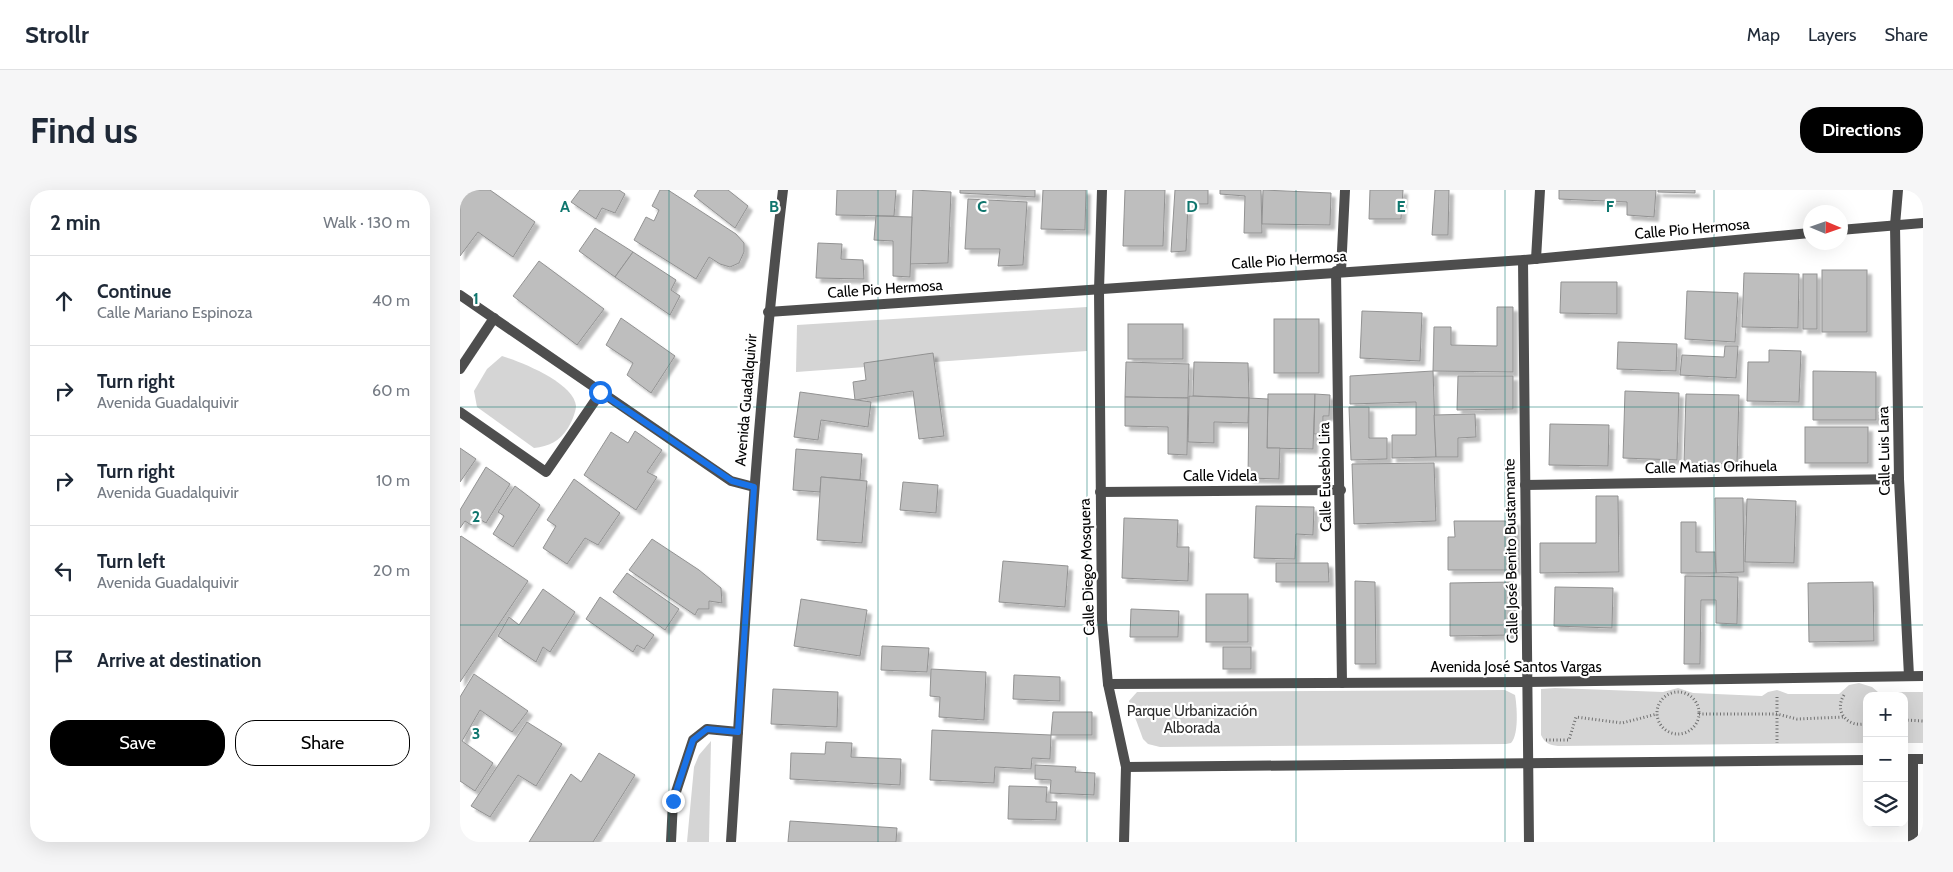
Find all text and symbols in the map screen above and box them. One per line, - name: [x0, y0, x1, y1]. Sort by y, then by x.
- text: Strollr: [25, 20, 89, 49]
- text: Map: [1747, 24, 1780, 46]
- text: Layers: [1808, 24, 1857, 46]
- text: Share: [1885, 24, 1928, 46]
- button: Directions: [1800, 107, 1923, 153]
- text: Find us: [30, 109, 138, 152]
- text: A: [560, 197, 570, 216]
- text: B: [769, 197, 779, 216]
- text: C: [977, 197, 987, 216]
- text: D: [1186, 197, 1198, 216]
- text: E: [1396, 197, 1406, 216]
- text: F: [1606, 197, 1615, 216]
- north arrow: [1803, 205, 1848, 250]
- text: 2 min: [50, 210, 101, 235]
- text: Walk · 130 m: [323, 213, 410, 232]
- street label: Calle Pio Hermosa: [1634, 215, 1751, 243]
- street label: Calle Pio Hermosa: [1231, 247, 1348, 273]
- street label: Calle Pio Hermosa: [827, 276, 944, 302]
- text: Continue: [97, 280, 171, 303]
- icon: ahead: [50, 287, 78, 315]
- text: 1: [473, 289, 479, 308]
- text: 40 m: [372, 291, 410, 310]
- text: Calle Mariano Espinoza: [97, 303, 252, 322]
- street label: Avenida Guadalquivir: [731, 333, 761, 467]
- text: Turn right: [97, 370, 175, 393]
- icon: right: [50, 377, 78, 405]
- text: 60 m: [372, 381, 410, 400]
- route start: [589, 381, 612, 404]
- text: Avenida Guadalquivir: [97, 393, 239, 412]
- street label: Calle Luis Lara: [1874, 406, 1894, 496]
- street label: Calle Eusebio Lira: [1315, 421, 1335, 532]
- street label: Calle Matias Orihuela: [1645, 457, 1778, 477]
- street label: Calle José Benito Bustamante: [1500, 458, 1522, 644]
- text: Turn right: [97, 460, 175, 483]
- icon: right: [50, 467, 78, 495]
- street label: Calle Videla: [1183, 467, 1258, 485]
- text: 10 m: [376, 471, 410, 490]
- text: Avenida Guadalquivir: [97, 483, 239, 502]
- street label: Calle Diego Mosquera: [1076, 497, 1098, 636]
- text: 2: [472, 507, 480, 526]
- text: Turn left: [97, 550, 165, 573]
- icon: left: [50, 557, 78, 585]
- text: 20 m: [373, 561, 410, 580]
- text: Avenida Guadalquivir: [97, 573, 239, 592]
- icon: arrive: [50, 647, 78, 675]
- text: Arrive at destination: [97, 649, 261, 672]
- street label: Avenida José Santos Vargas: [1430, 658, 1602, 676]
- map controls: [1863, 692, 1908, 827]
- button: +: [1863, 692, 1908, 737]
- park label: Parque Urbanización Alborada: [1127, 702, 1257, 737]
- button: Save: [50, 720, 225, 766]
- button: Share: [235, 720, 410, 766]
- text: 3: [472, 724, 480, 743]
- button: −: [1863, 737, 1908, 782]
- button: layers: [1863, 782, 1908, 827]
- route end: [662, 790, 685, 813]

